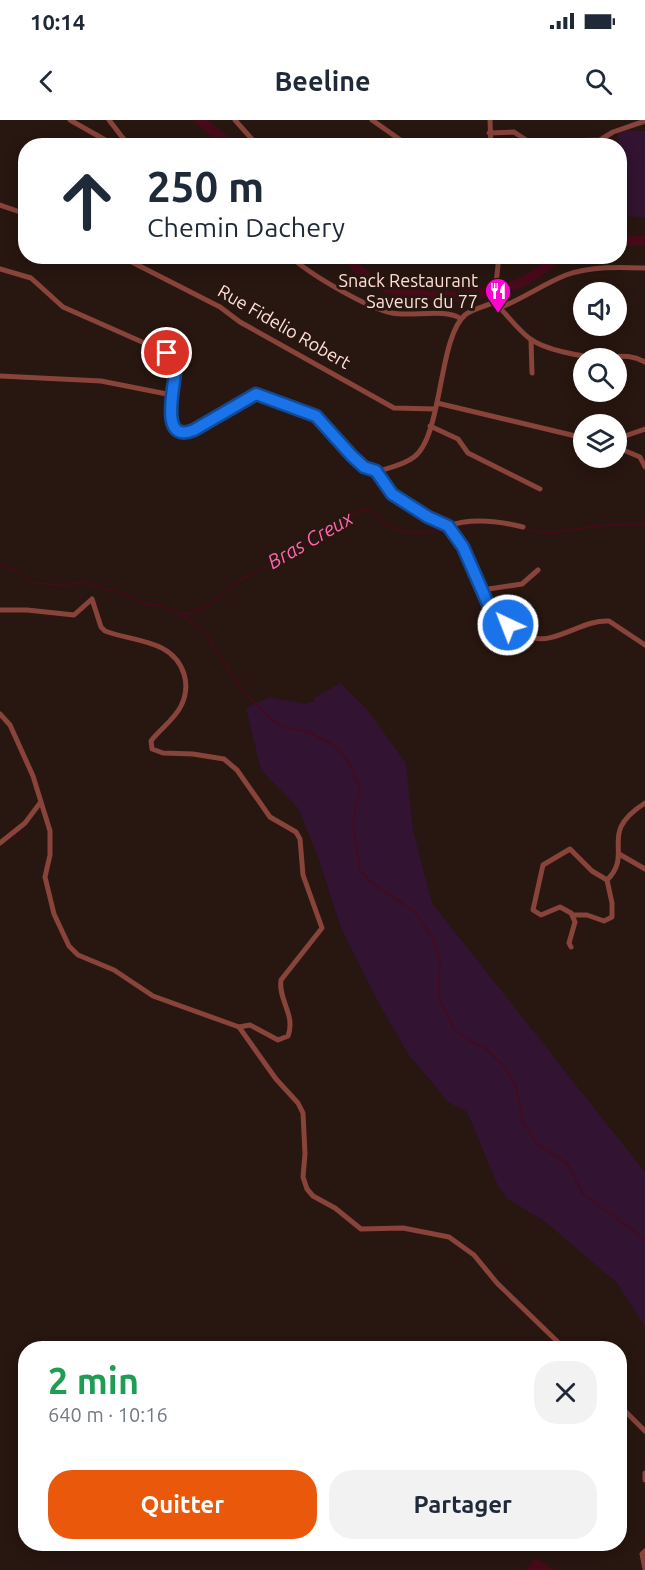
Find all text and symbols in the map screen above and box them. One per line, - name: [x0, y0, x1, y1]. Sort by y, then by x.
- text: 10:14: [30, 9, 85, 34]
- icon: back: [30, 65, 63, 98]
- icon: search: [582, 65, 615, 98]
- text: Beeline: [274, 66, 371, 96]
- icon: ahead: [48, 162, 126, 240]
- text: 250 m: [147, 163, 264, 210]
- text: Chemin Dachery: [147, 212, 345, 242]
- place label: Snack Restaurant Saveurs du 77: [339, 270, 478, 311]
- restaurant icon: Snack Restaurant Saveurs du 77: [483, 276, 513, 314]
- street label: Rue Fidelio Robert: [215, 280, 354, 372]
- map controls: [573, 282, 627, 468]
- button: sound: [573, 282, 627, 336]
- pin: [141, 327, 192, 378]
- icon: arrive: [150, 336, 183, 369]
- button: search: [573, 348, 627, 402]
- button: layers: [573, 414, 627, 468]
- water label: Bras Creux: [263, 506, 357, 573]
- position arrow: [476, 593, 540, 657]
- text: 2 min: [48, 1360, 139, 1401]
- button: close: [534, 1361, 597, 1424]
- text: 640 m · 10:16: [48, 1403, 168, 1426]
- button: Quitter: [48, 1470, 317, 1539]
- button: Partager: [329, 1470, 597, 1539]

